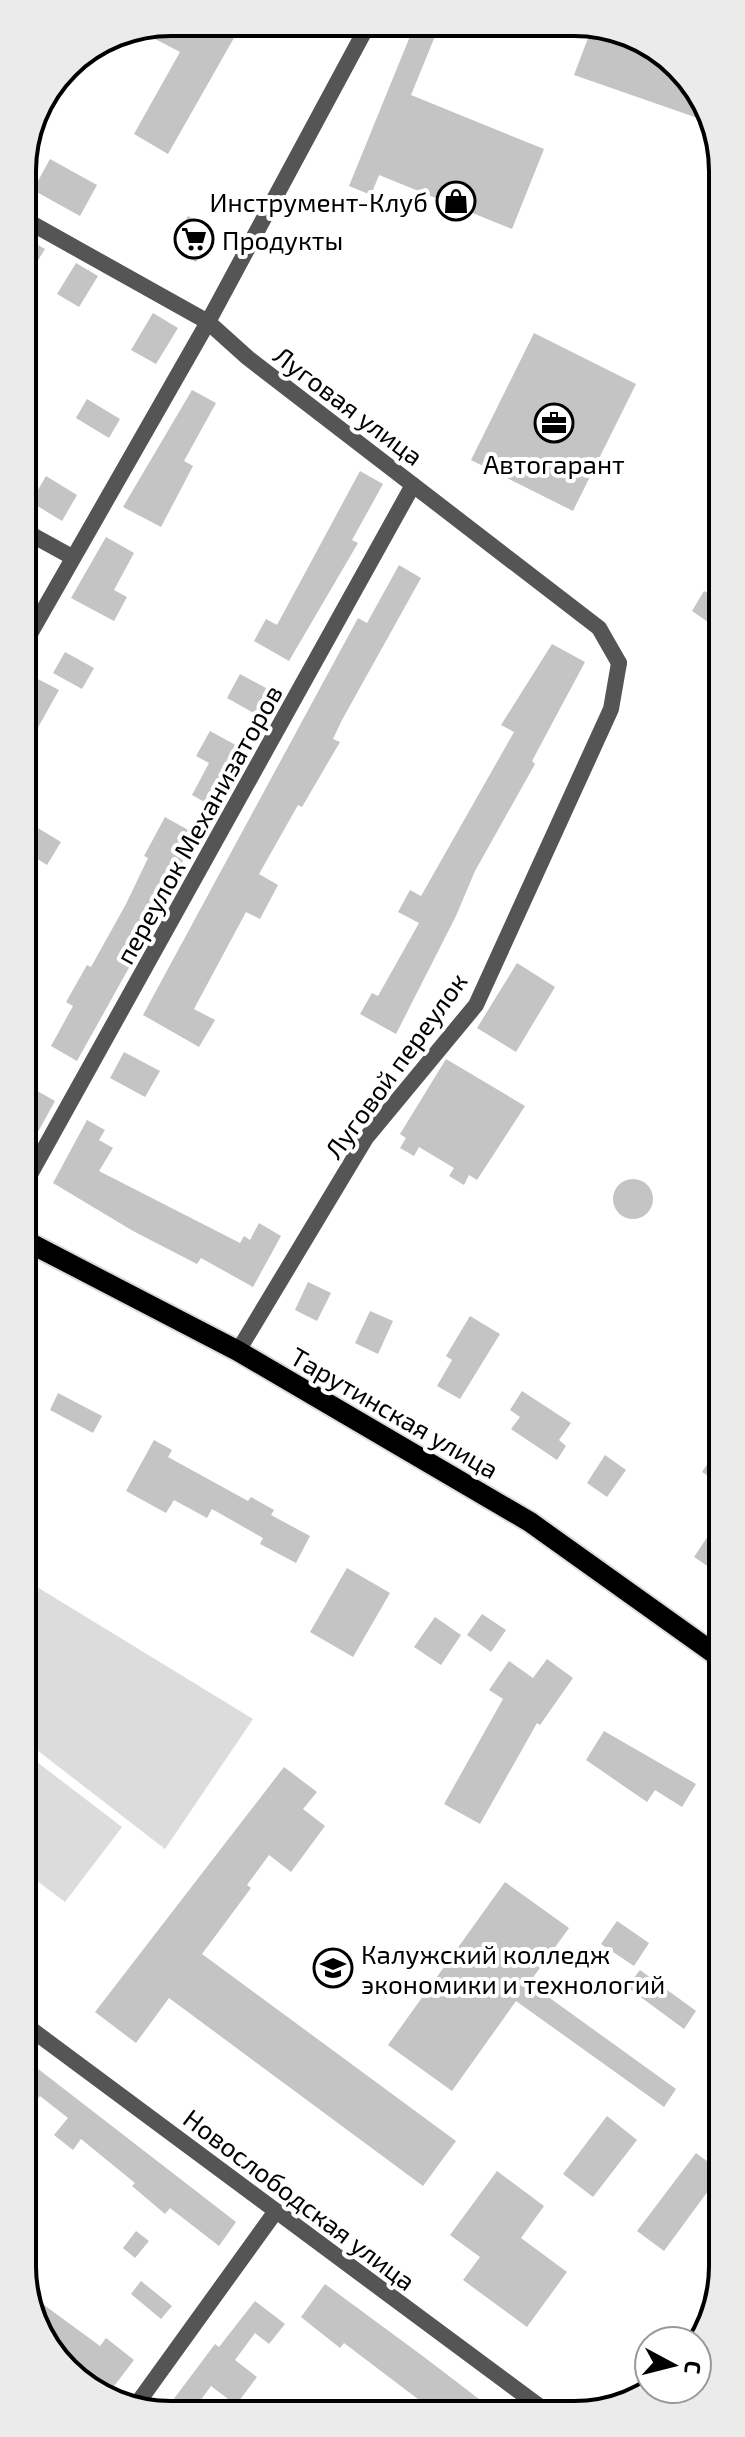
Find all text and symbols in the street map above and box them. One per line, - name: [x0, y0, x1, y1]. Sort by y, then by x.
- shop icon: Инструмент-Клуб: [435, 180, 477, 222]
- place label: Инструмент-Клуб: [210, 186, 428, 218]
- supermarket icon: Продукты: [173, 218, 215, 260]
- place label: Продукты: [222, 224, 343, 256]
- street label: Луговая улица: [268, 339, 430, 472]
- office icon: Автогарант: [533, 402, 575, 444]
- place label: Автогарант: [483, 448, 625, 479]
- street label: переулок Механизаторов: [108, 679, 289, 969]
- street label: Луговой переулок: [317, 966, 474, 1165]
- street label: Тарутинская улица: [285, 1340, 505, 1485]
- place label: Калужский колледж экономики и технологий: [361, 1938, 665, 1999]
- school or university icon: Калужский колледж экономики и технологий: [312, 1947, 354, 1989]
- street label: Новослободская улица: [177, 2102, 422, 2297]
- north arrow: [633, 2325, 713, 2405]
- text: С: [680, 2360, 708, 2376]

